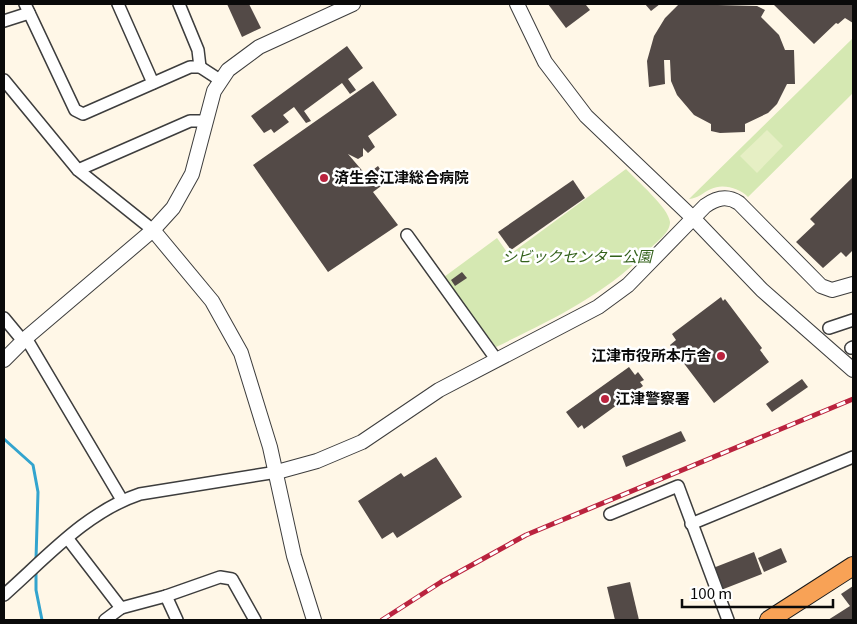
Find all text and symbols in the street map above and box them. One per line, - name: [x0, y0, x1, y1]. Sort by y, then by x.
- place label: 済生会江津総合病院: [334, 166, 469, 187]
- marker: 済生会江津総合病院: [318, 172, 330, 184]
- park label: シビックセンター公園: [502, 245, 654, 266]
- place label: 江津市役所本庁舎: [591, 344, 712, 365]
- marker: 江津市役所本庁舎: [715, 350, 727, 362]
- place label: 江津警察署: [615, 387, 690, 408]
- marker: 江津警察署: [599, 393, 611, 405]
- scale bar: [682, 576, 833, 608]
- text: 100 m: [690, 582, 732, 603]

